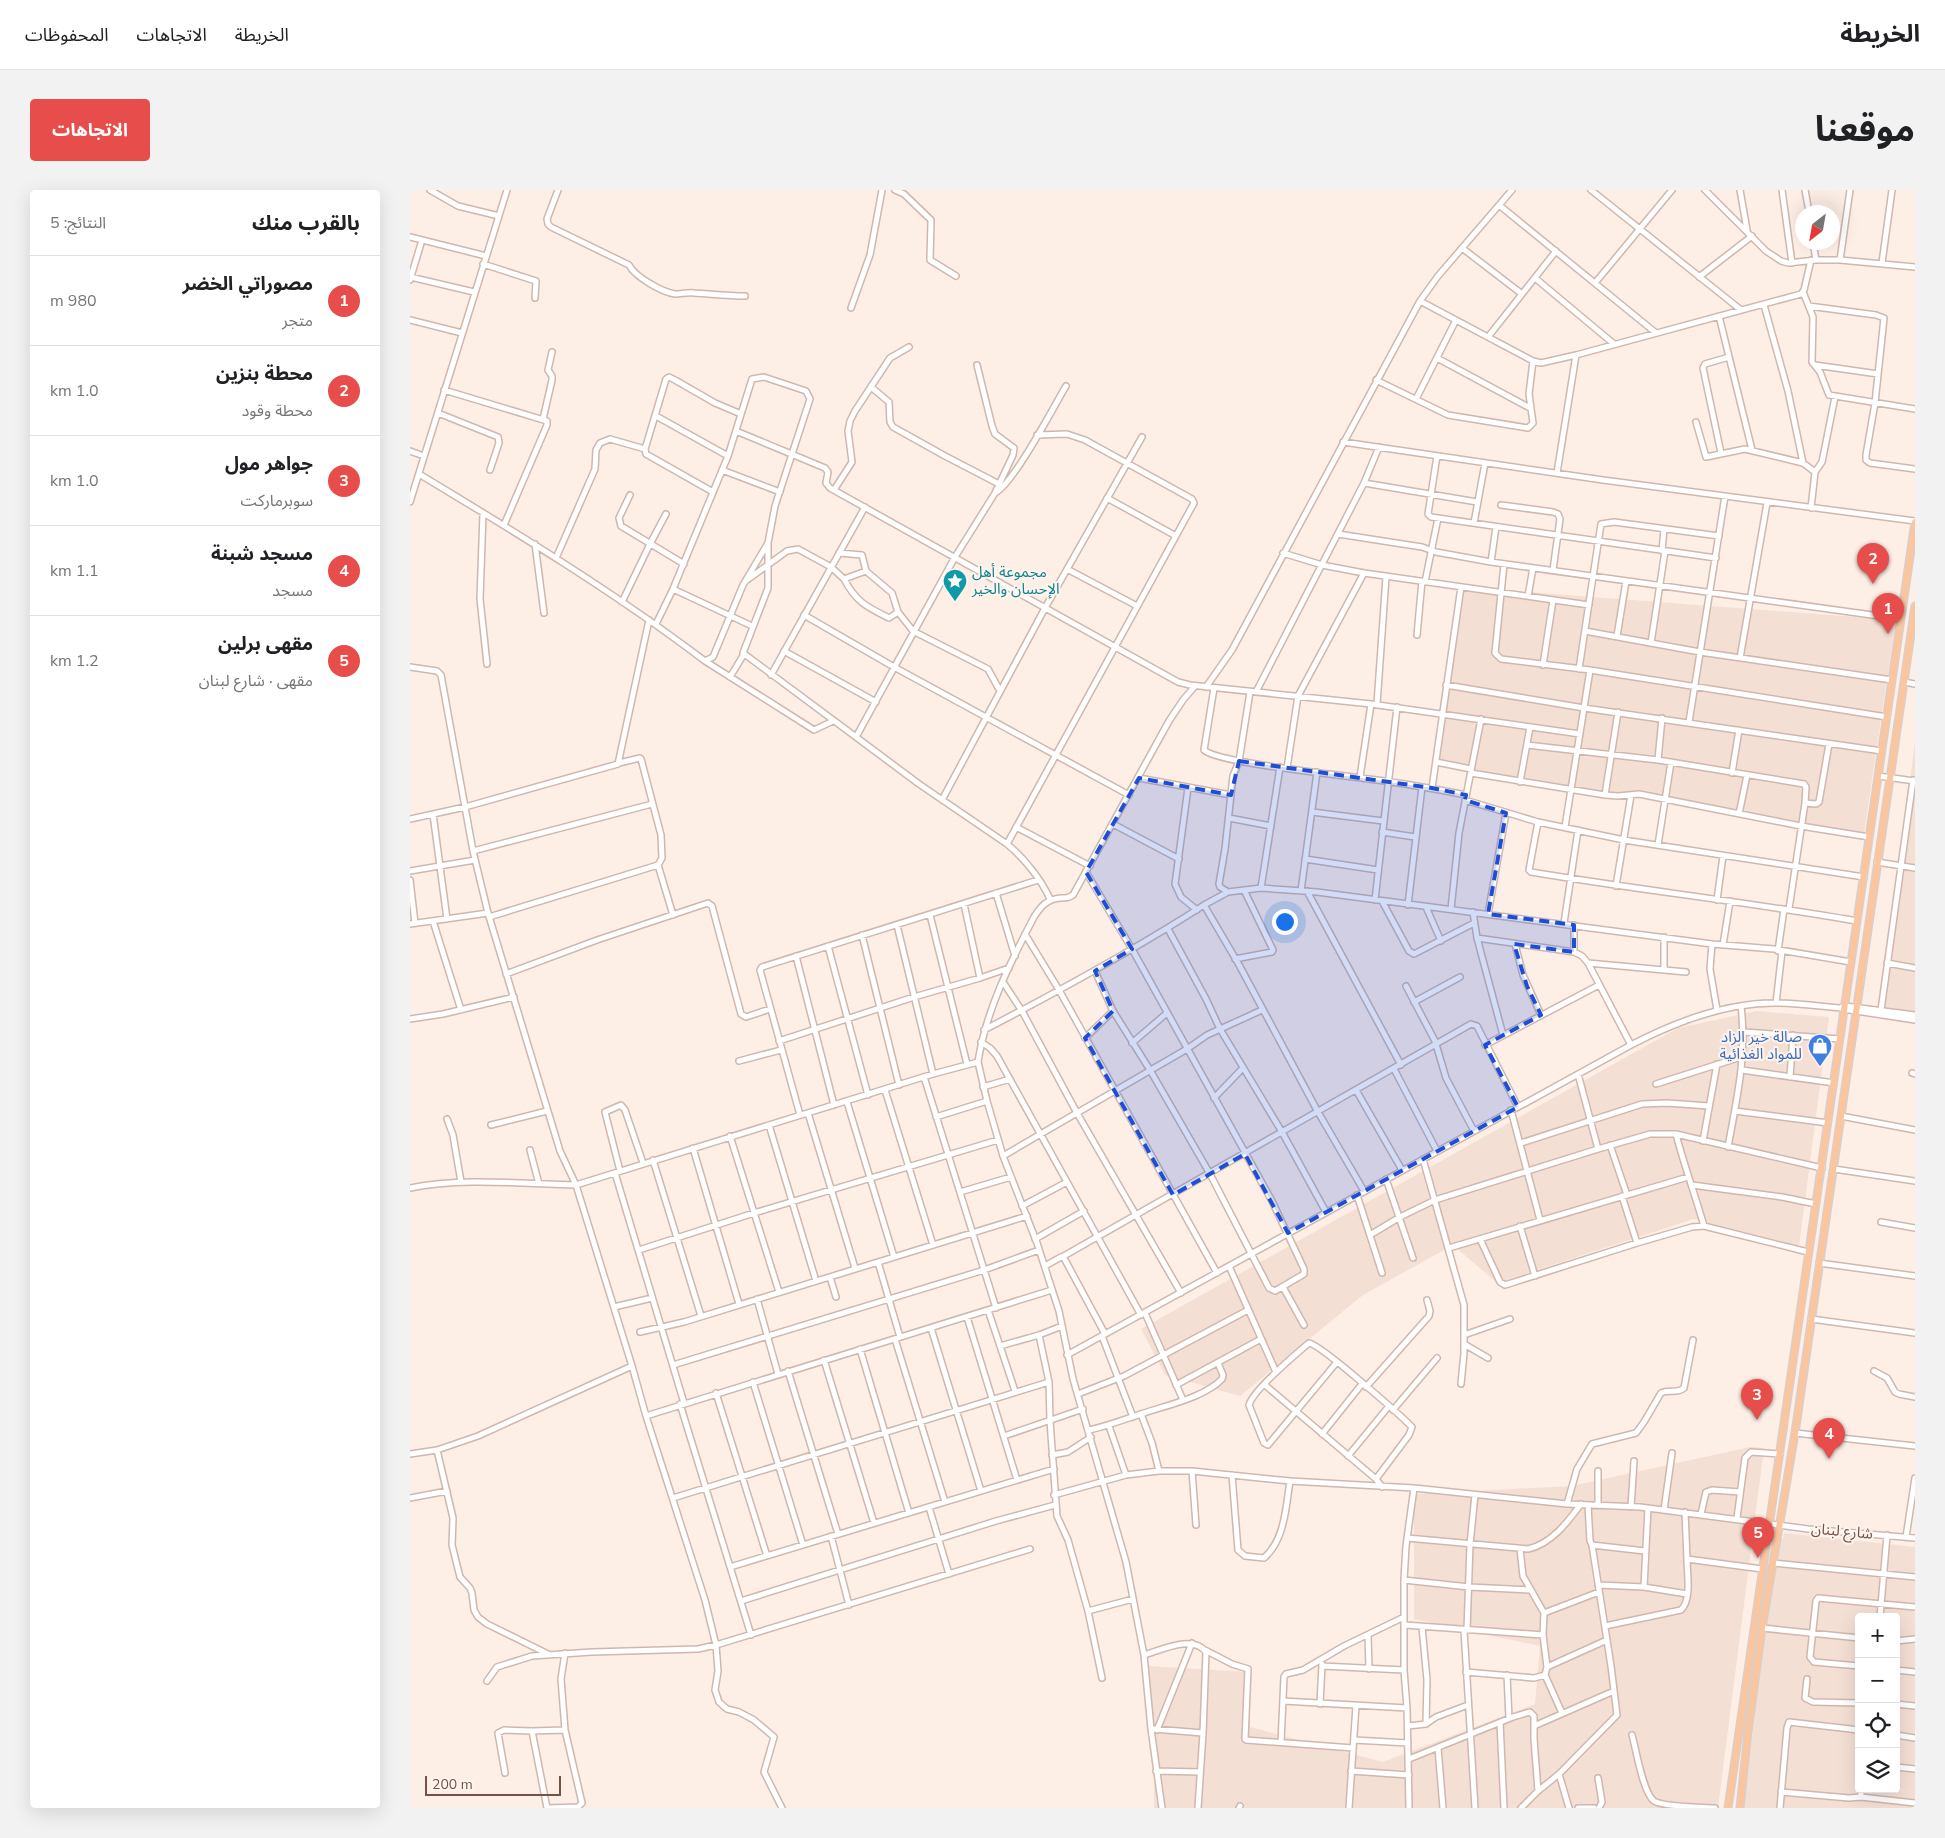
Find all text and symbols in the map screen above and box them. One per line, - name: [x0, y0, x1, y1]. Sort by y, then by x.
- text: الخريطة: [1840, 18, 1920, 50]
- text: المحفوظات: [25, 23, 109, 47]
- text: الاتجاهات: [137, 23, 207, 47]
- text: الخريطة: [235, 23, 289, 47]
- button: الاتجاهات: [30, 99, 150, 161]
- text: موقعنا: [1815, 106, 1915, 153]
- north arrow: [1795, 205, 1840, 250]
- text: بالقرب منك: [252, 209, 360, 237]
- text: النتائج: 5: [50, 212, 106, 234]
- text: مصوراتي الخضر: [182, 271, 313, 297]
- text: 980 m: [50, 290, 97, 312]
- text: 1: [339, 290, 349, 312]
- text: متجر: [282, 310, 313, 332]
- text: محطة بنزين: [216, 361, 313, 387]
- text: 1.0 km: [50, 380, 99, 402]
- text: 2: [339, 380, 349, 402]
- text: محطة وقود: [242, 400, 313, 422]
- text: جواهر مول: [225, 451, 313, 477]
- text: 1.0 km: [50, 470, 99, 492]
- text: 3: [339, 470, 349, 492]
- text: سوبرماركت: [241, 490, 313, 512]
- text: مسجد شبنة: [211, 541, 313, 567]
- pin: 2: [1857, 543, 1889, 584]
- text: 1.1 km: [50, 560, 99, 582]
- text: 4: [339, 560, 349, 582]
- place label: مجموعة أهل الإحسان والخير: [971, 562, 1060, 599]
- place icon: مجموعة أهل الإحسان والخير: [942, 568, 968, 602]
- text: مسجد: [272, 580, 313, 602]
- pin: 1: [1872, 593, 1904, 634]
- text: مقهى برلين: [218, 631, 313, 657]
- text: 1.2 km: [50, 650, 99, 672]
- text: 5: [339, 650, 349, 672]
- text: مقهى · شارع لبنان: [199, 670, 313, 692]
- your location: [1272, 909, 1298, 935]
- place label: صالة خير الزاد للمواد الغذائية: [1720, 1027, 1802, 1064]
- shop icon: صالة خير الزاد للمواد الغذائية: [1807, 1033, 1833, 1067]
- pin: 3: [1741, 1379, 1773, 1420]
- pin: 4: [1813, 1418, 1845, 1459]
- pin: 5: [1742, 1517, 1774, 1558]
- street label: شارع لبنان: [1810, 1518, 1874, 1546]
- map controls: [1855, 1613, 1900, 1793]
- button: +: [1855, 1613, 1900, 1658]
- button: −: [1855, 1658, 1900, 1703]
- button: locate: [1855, 1703, 1900, 1748]
- button: layers: [1855, 1748, 1900, 1793]
- scale bar: [425, 1773, 561, 1796]
- text: 200 m: [432, 1775, 473, 1794]

